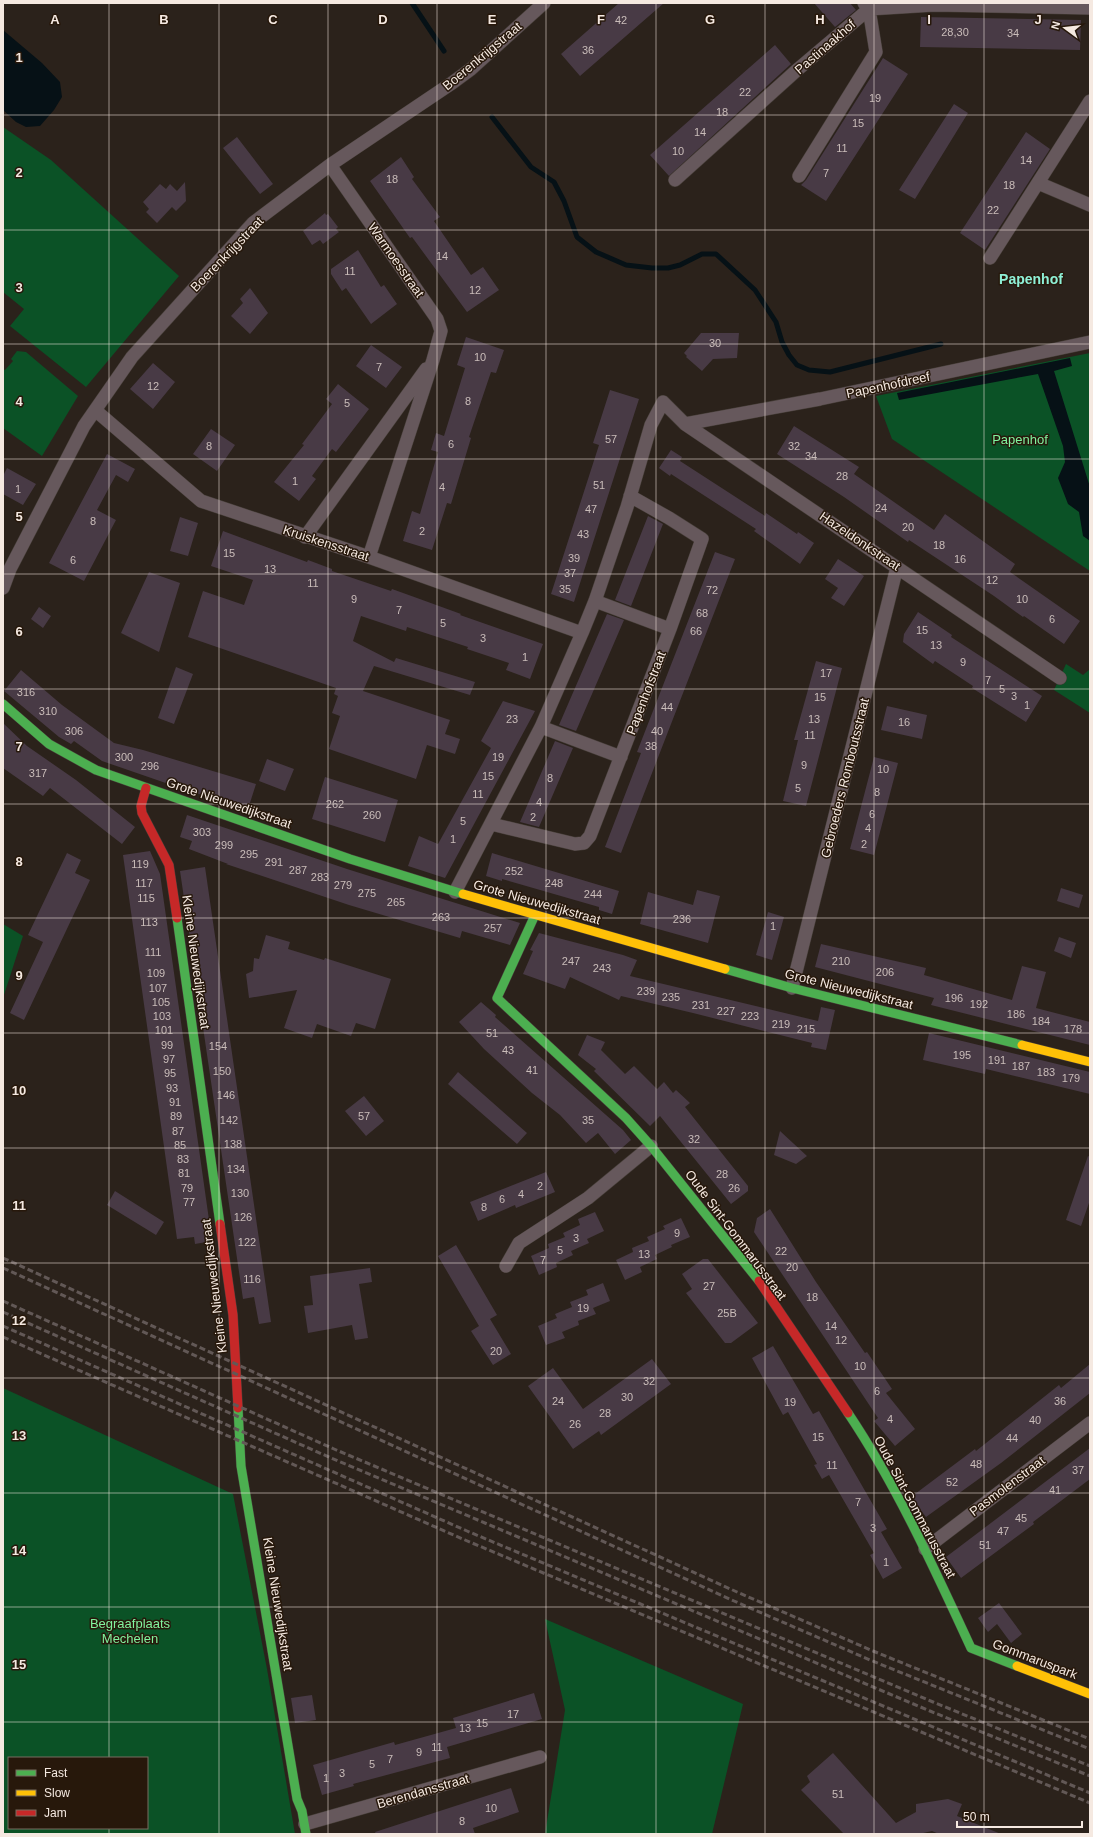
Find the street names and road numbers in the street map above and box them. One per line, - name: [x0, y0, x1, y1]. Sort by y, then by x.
- street label: Pastinaakhof: [792, 16, 859, 77]
- street label: Boerenkrijgstraat: [440, 18, 525, 93]
- street label: Boerenkrijgstraat: [187, 213, 267, 295]
- street label: Warmoesstraat: [365, 220, 428, 301]
- street label: Papenhofdreef: [845, 369, 932, 401]
- street label: Hazeldonkstraat: [817, 509, 903, 574]
- street label: Kruiskensstraat: [281, 522, 371, 564]
- street label: Papenhofstraat: [623, 649, 669, 737]
- street label: Gebroeders Romboutsstraat: [818, 696, 872, 859]
- street label: Grote Nieuwedijkstraat: [164, 775, 294, 832]
- street label: Grote Nieuwedijkstraat: [472, 877, 603, 927]
- street label: Kleine Nieuwedijkstraat: [179, 894, 213, 1030]
- street label: Grote Nieuwedijkstraat: [783, 966, 915, 1012]
- street label: Oude Sint-Gommarusstraat: [682, 1167, 790, 1303]
- street label: Kleine Nieuwedijkstraat: [198, 1218, 230, 1354]
- street label: Oude Sint-Gommarusstraat: [871, 1433, 959, 1581]
- street label: Pasmolenstraat: [966, 1453, 1048, 1519]
- street label: Kleine Nieuwedijkstraat: [260, 1536, 296, 1672]
- street label: Gommaruspark: [990, 1636, 1080, 1682]
- street label: Berendansstraat: [375, 1771, 471, 1811]

